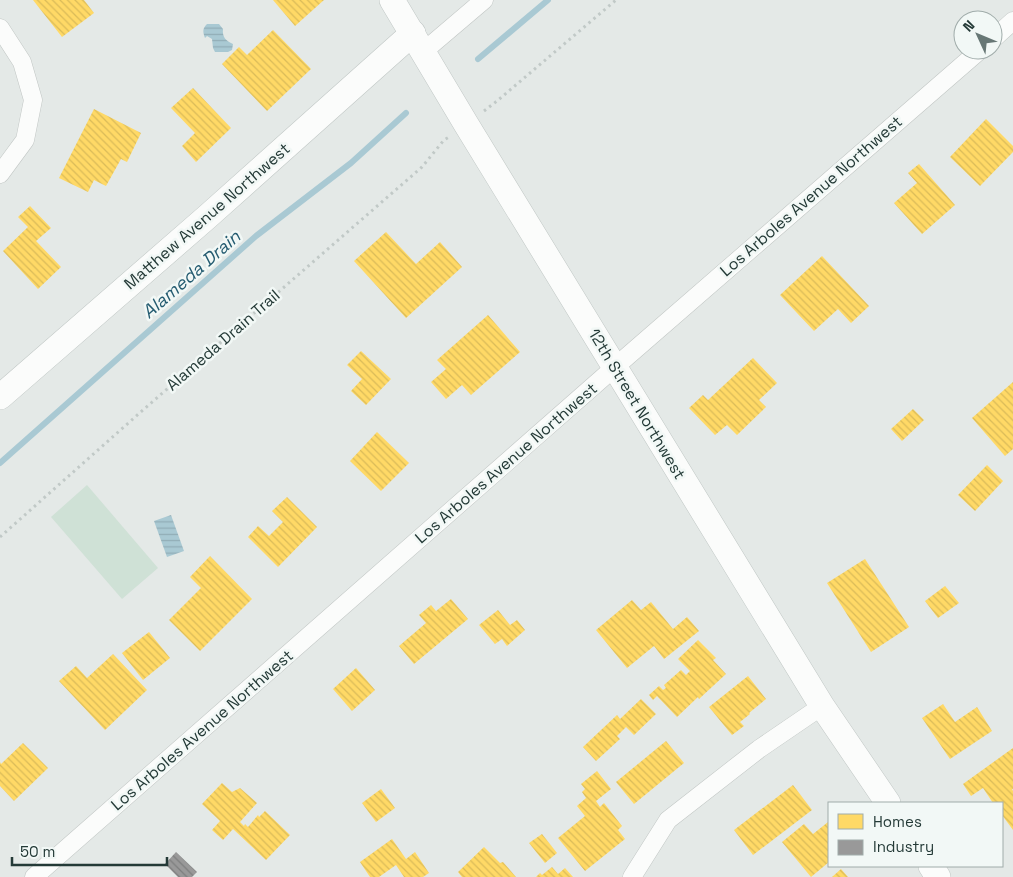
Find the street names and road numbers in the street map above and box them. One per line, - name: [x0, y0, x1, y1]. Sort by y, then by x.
- street label: Los Arboles Avenue Northwest: [715, 111, 907, 281]
- street label: Matthew Avenue Northwest: [120, 138, 294, 294]
- street label: Alameda Drain Trail: [162, 285, 284, 395]
- street label: 12th Street Northwest: [584, 325, 690, 483]
- street label: Los Arboles Avenue Northwest: [410, 378, 602, 548]
- street label: Los Arboles Avenue Northwest: [106, 645, 298, 815]

